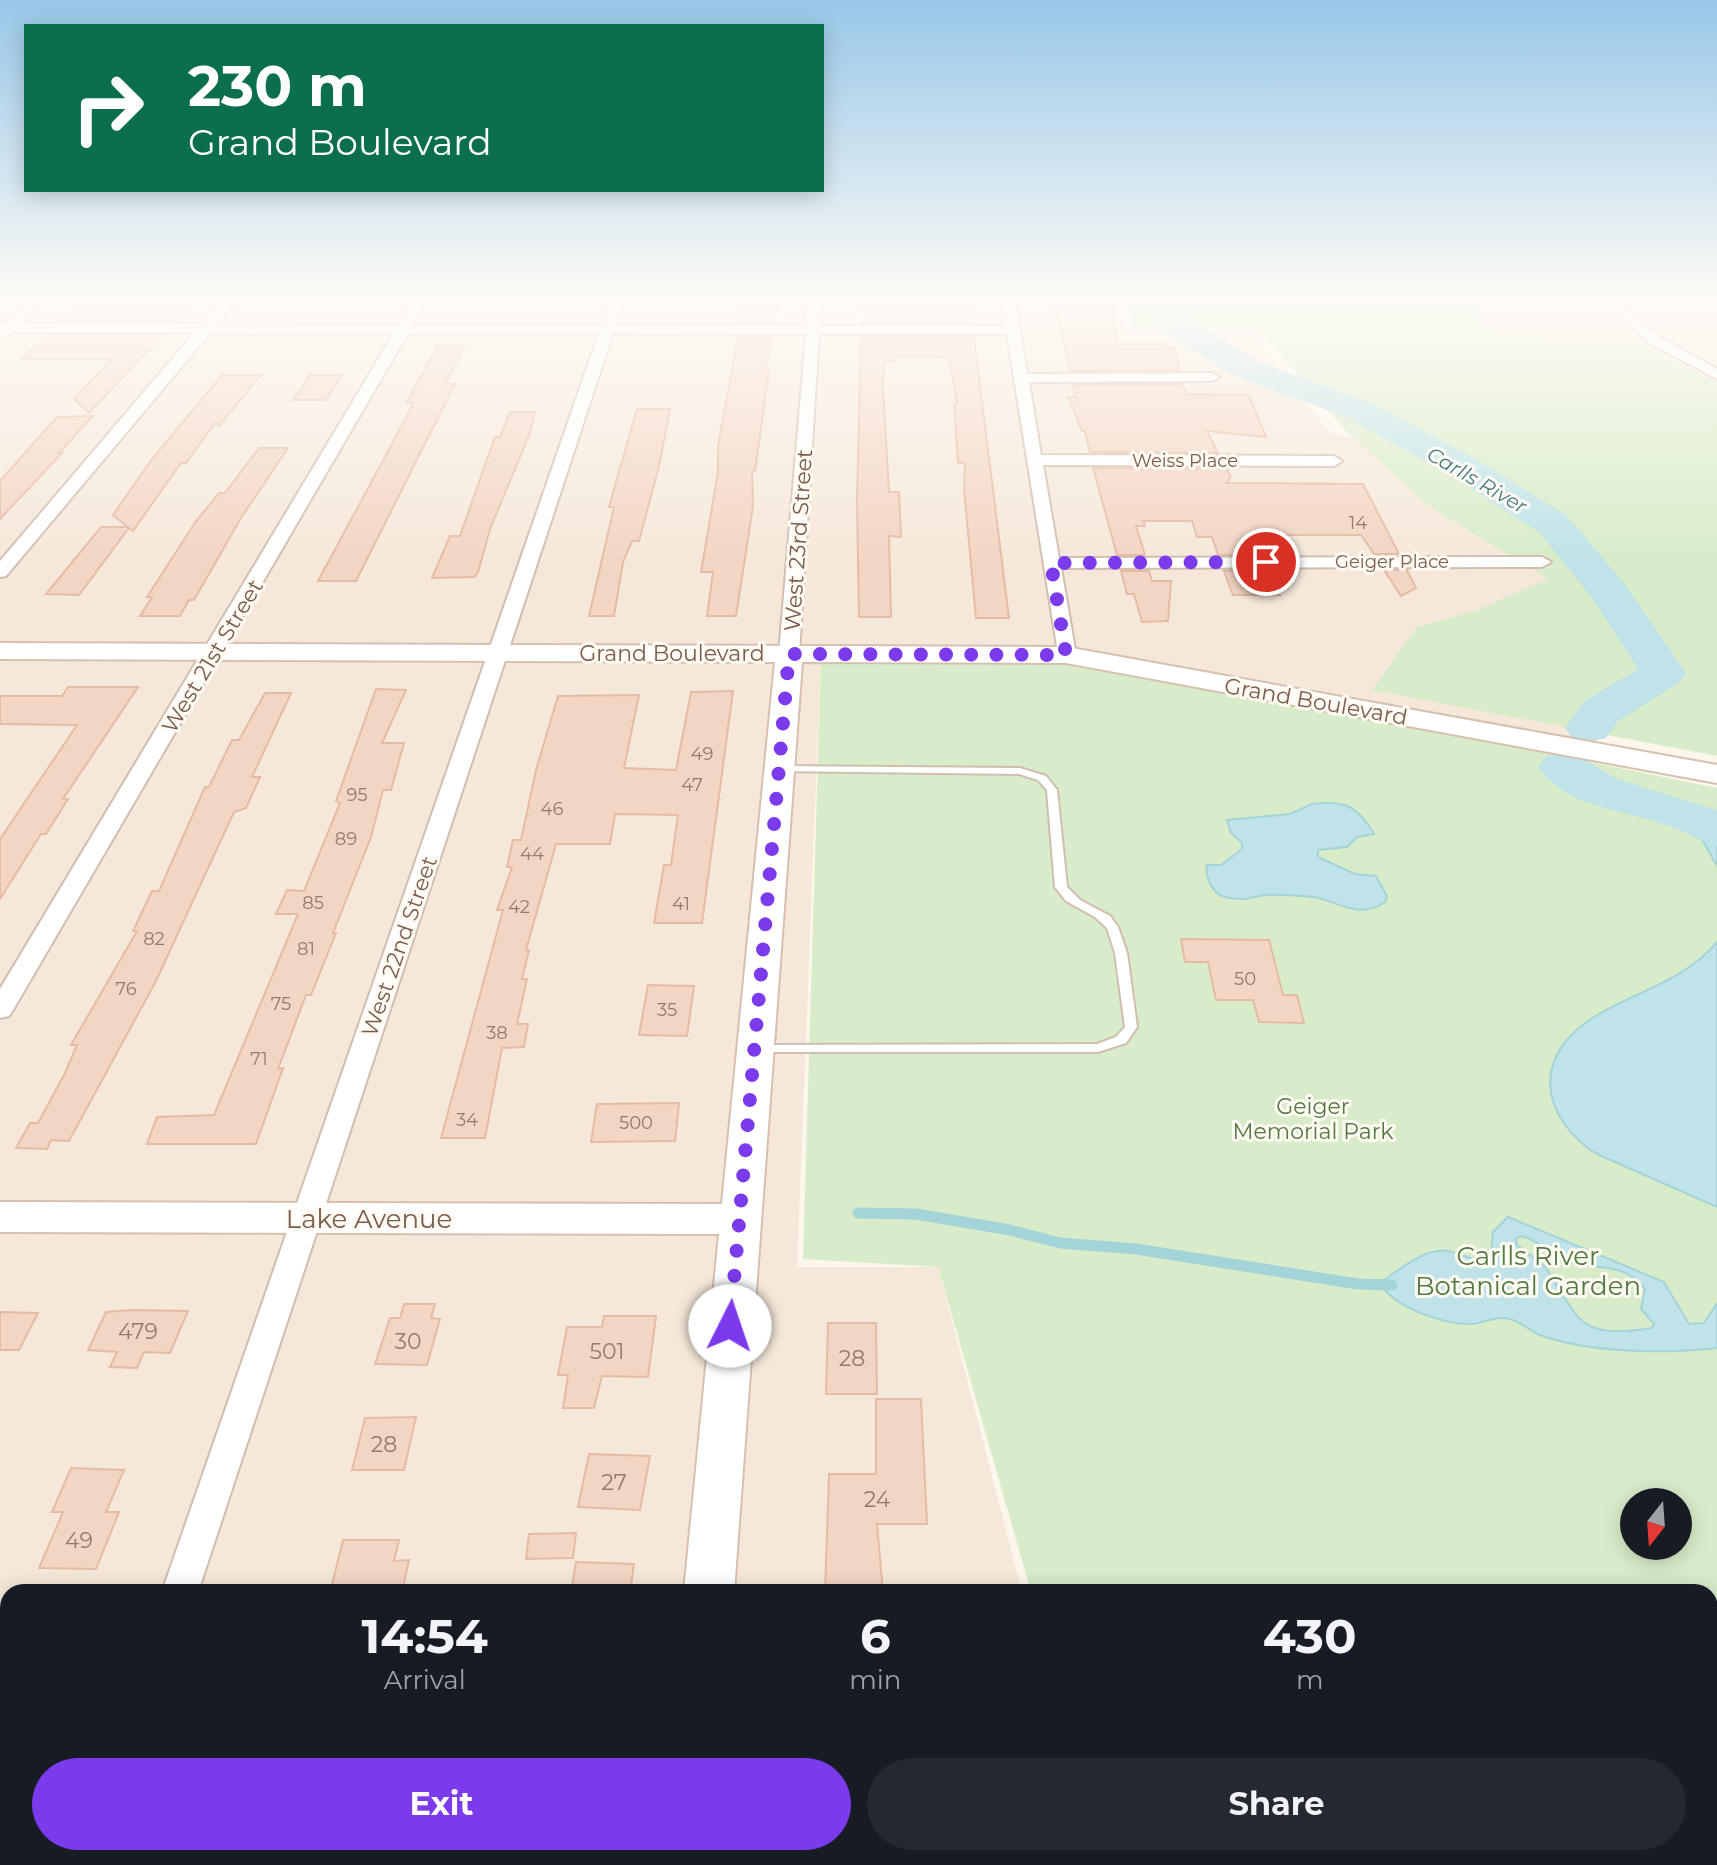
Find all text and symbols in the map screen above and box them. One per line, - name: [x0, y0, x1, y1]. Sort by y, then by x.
- text: 230 m: [188, 52, 367, 120]
- icon: right: [56, 56, 160, 160]
- text: Grand Boulevard: [188, 120, 492, 164]
- water label: Carlls River: [1423, 442, 1532, 519]
- street label: West 23rd Street: [779, 448, 818, 632]
- street label: Weiss Place: [1132, 450, 1238, 472]
- house number: 14: [1349, 512, 1367, 534]
- pin: [1232, 528, 1300, 596]
- icon: arrive: [1244, 540, 1288, 584]
- street label: Geiger Place: [1335, 551, 1449, 573]
- street label: West 21st Street: [156, 575, 269, 738]
- street label: Grand Boulevard: [579, 640, 765, 667]
- street label: Grand Boulevard: [1222, 672, 1410, 731]
- house number: 49: [691, 743, 713, 765]
- house number: 47: [681, 774, 703, 796]
- house number: 95: [346, 784, 368, 806]
- house number: 46: [541, 798, 563, 820]
- house number: 89: [335, 828, 357, 850]
- house number: 44: [520, 843, 544, 865]
- street label: West 22nd Street: [356, 852, 443, 1040]
- house number: 85: [302, 892, 324, 914]
- house number: 41: [672, 893, 690, 915]
- house number: 42: [508, 896, 530, 918]
- house number: 82: [143, 928, 165, 950]
- house number: 81: [297, 938, 315, 960]
- house number: 50: [1234, 968, 1256, 990]
- house number: 76: [115, 978, 137, 1000]
- house number: 75: [271, 993, 291, 1015]
- house number: 35: [657, 999, 677, 1021]
- house number: 38: [486, 1022, 508, 1044]
- house number: 71: [250, 1048, 268, 1070]
- park label: Geiger Memorial Park: [1233, 1093, 1394, 1145]
- house number: 34: [456, 1109, 478, 1131]
- house number: 500: [619, 1112, 653, 1134]
- street label: Lake Avenue: [286, 1203, 452, 1235]
- park label: Carlls River Botanical Garden: [1415, 1240, 1641, 1302]
- position arrow: [688, 1284, 772, 1368]
- house number: 479: [118, 1318, 158, 1345]
- house number: 30: [395, 1328, 421, 1355]
- house number: 501: [590, 1338, 624, 1365]
- house number: 28: [839, 1345, 865, 1372]
- house number: 28: [371, 1431, 397, 1458]
- house number: 27: [601, 1469, 627, 1496]
- house number: 24: [864, 1486, 891, 1513]
- north arrow: [1620, 1488, 1692, 1560]
- map controls: [1620, 1488, 1692, 1560]
- house number: 49: [65, 1527, 93, 1554]
- text: 14:54: [361, 1607, 488, 1665]
- text: 6: [860, 1607, 891, 1665]
- text: 430: [1263, 1607, 1357, 1665]
- text: Arrival: [384, 1664, 466, 1696]
- text: min: [849, 1664, 901, 1696]
- text: m: [1296, 1664, 1324, 1696]
- button: Exit: [32, 1758, 851, 1850]
- button: Share: [867, 1758, 1686, 1850]

